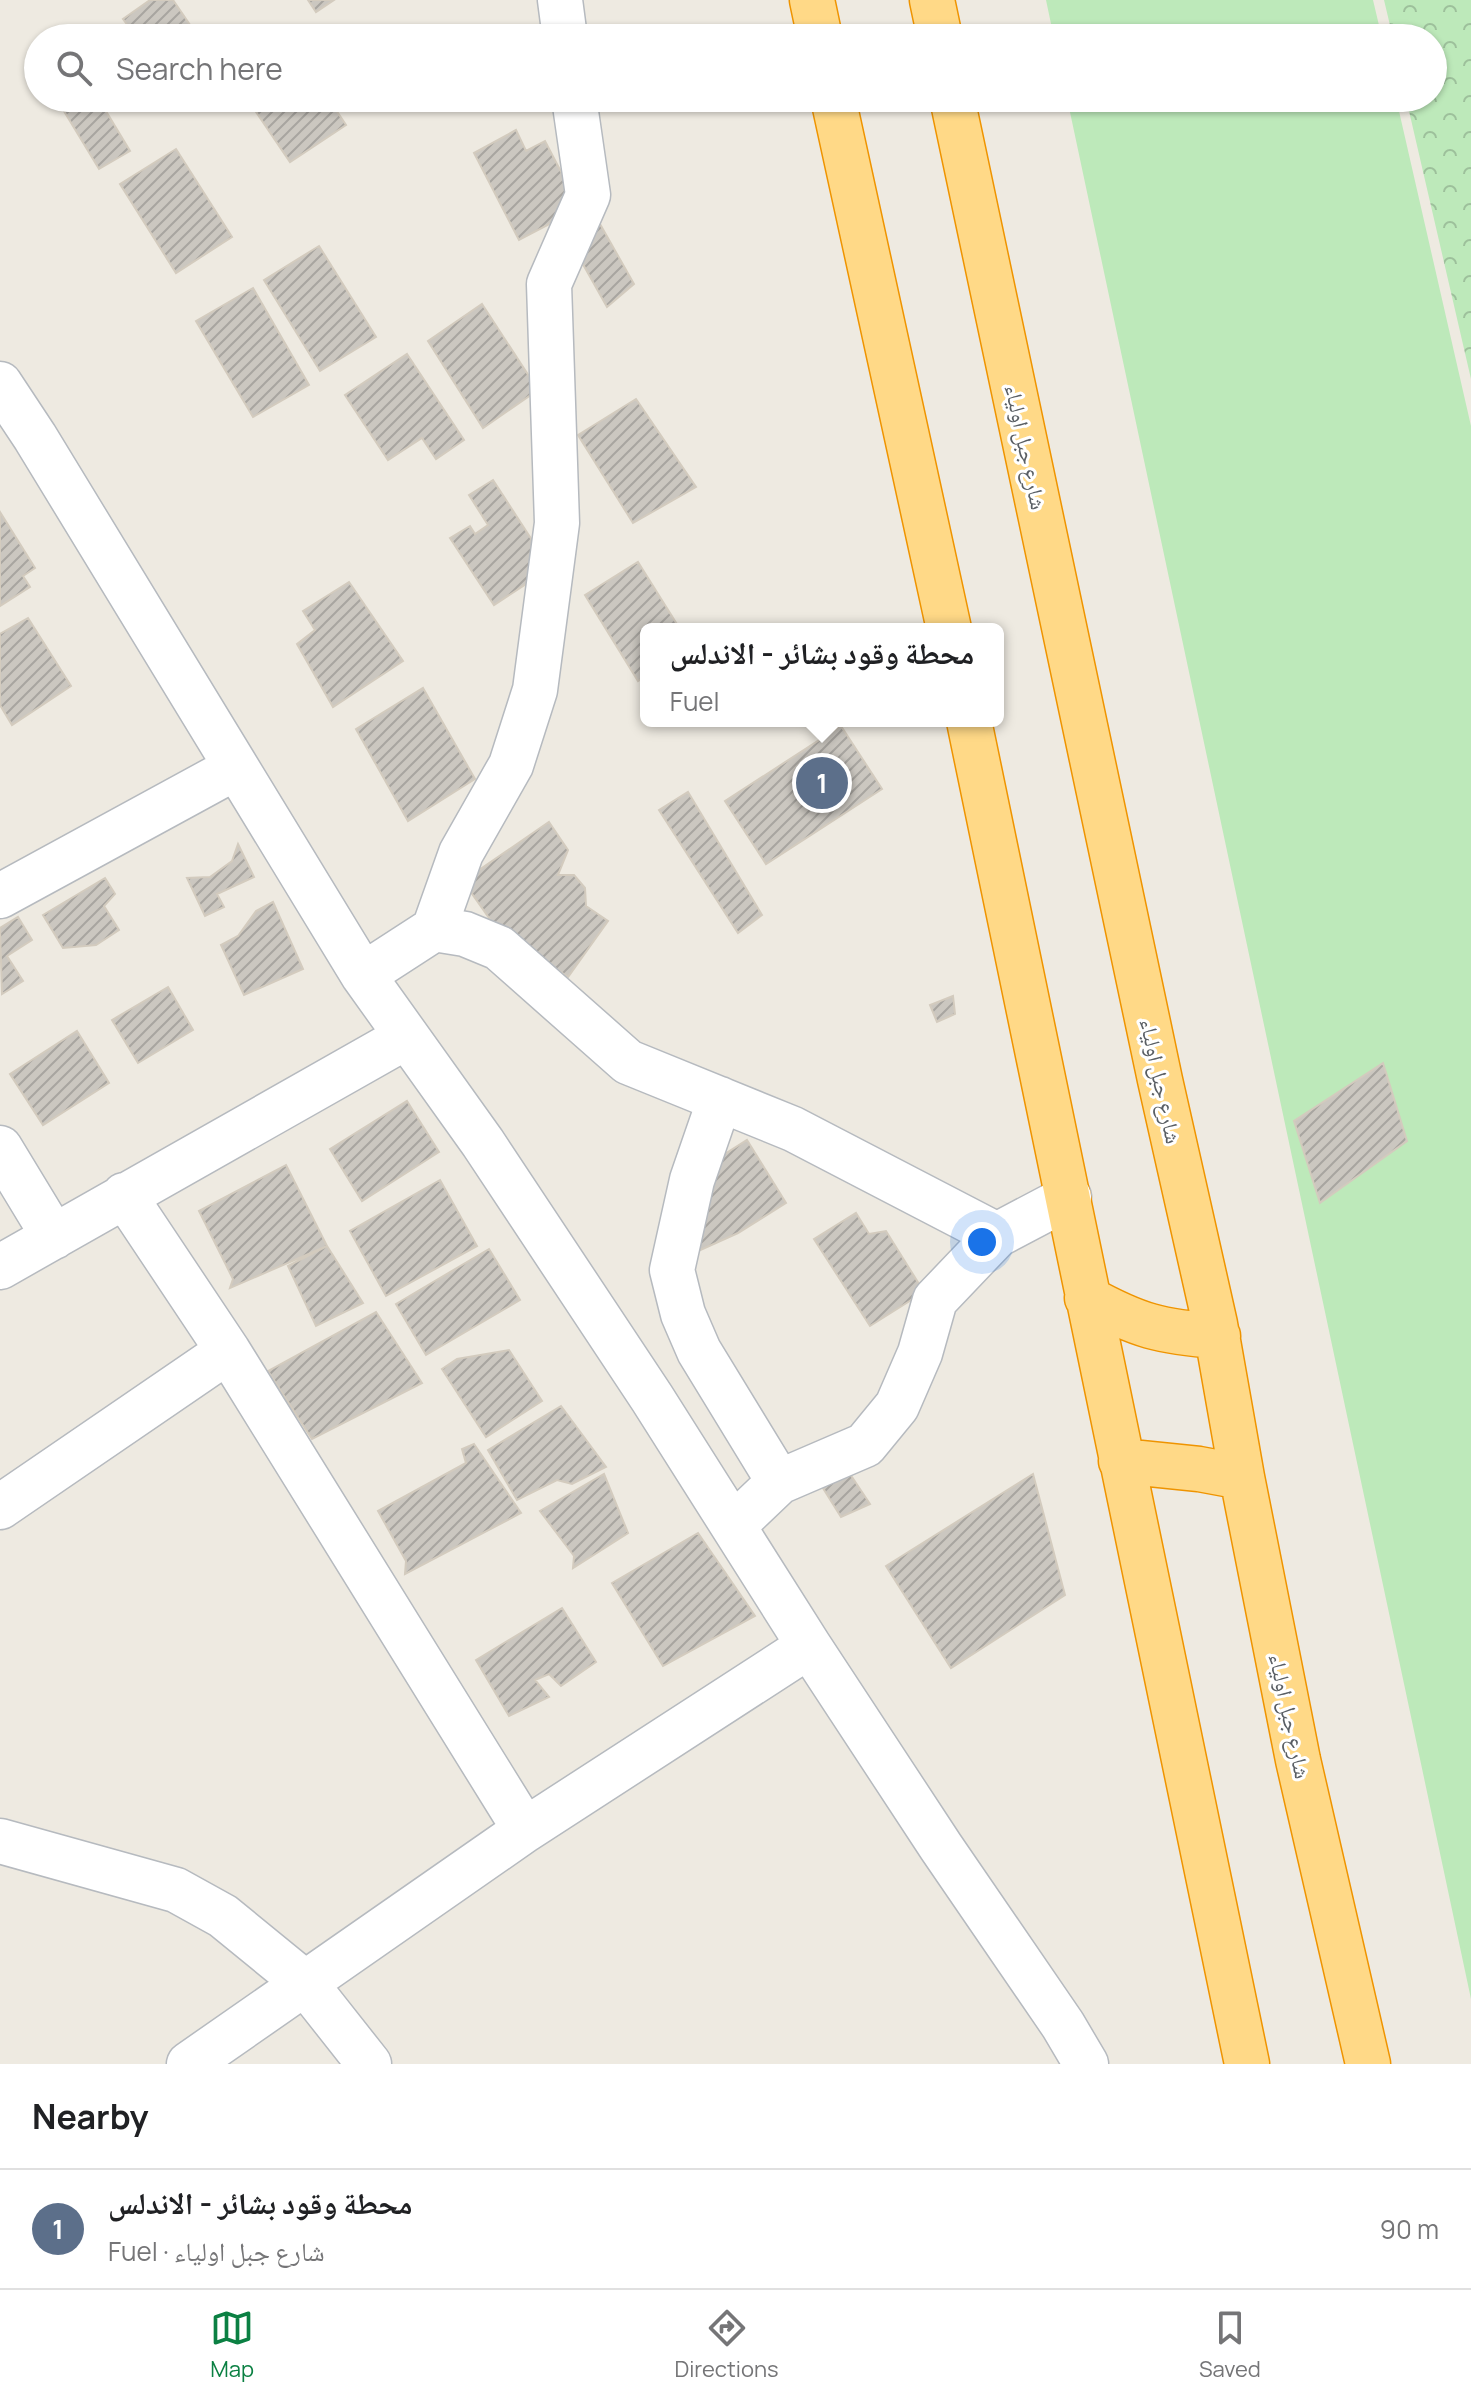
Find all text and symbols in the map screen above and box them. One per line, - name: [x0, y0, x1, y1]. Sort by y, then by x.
- search box: [24, 24, 1447, 112]
- icon: search: [52, 46, 96, 90]
- text: Search here: [116, 48, 283, 89]
- street label: شارع جبل اولياء: [998, 382, 1054, 512]
- popup: [640, 623, 1004, 727]
- text: محطة وقود بشائر - الاندلس: [670, 632, 974, 673]
- text: Fuel: [670, 683, 720, 719]
- pin: 1: [796, 753, 848, 813]
- street label: شارع جبل اولياء: [1133, 1016, 1189, 1146]
- your location: [962, 1222, 1002, 1262]
- street label: شارع جبل اولياء: [1262, 1651, 1318, 1781]
- text: Nearby: [32, 2093, 148, 2139]
- text: محطة وقود بشائر - الاندلس: [108, 2182, 412, 2223]
- text: 1: [52, 2211, 64, 2247]
- text: 90 m: [1380, 2211, 1439, 2247]
- text: Fuel · شارع جبل اولياء: [108, 2233, 325, 2269]
- tab: Map: [210, 2306, 254, 2384]
- tab: Directions: [674, 2306, 779, 2384]
- tab: Saved: [1199, 2306, 1261, 2384]

